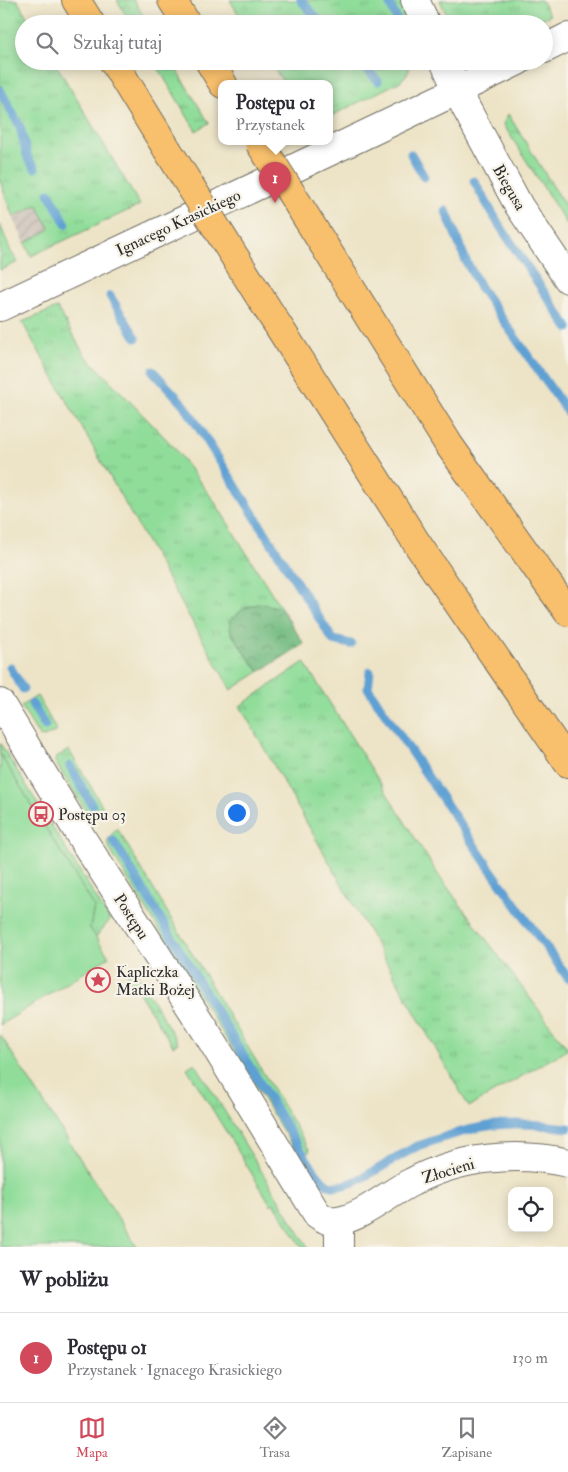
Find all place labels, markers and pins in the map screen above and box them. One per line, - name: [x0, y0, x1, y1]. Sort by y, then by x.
- pin: 1: [259, 162, 291, 203]
- bus stop icon: Postępu 03: [28, 801, 54, 827]
- place label: Postępu 03: [58, 805, 126, 826]
- place label: Kapliczka Matki Bożej: [116, 962, 195, 1000]
- place icon: Kapliczka Matki Bożej: [85, 967, 111, 993]

